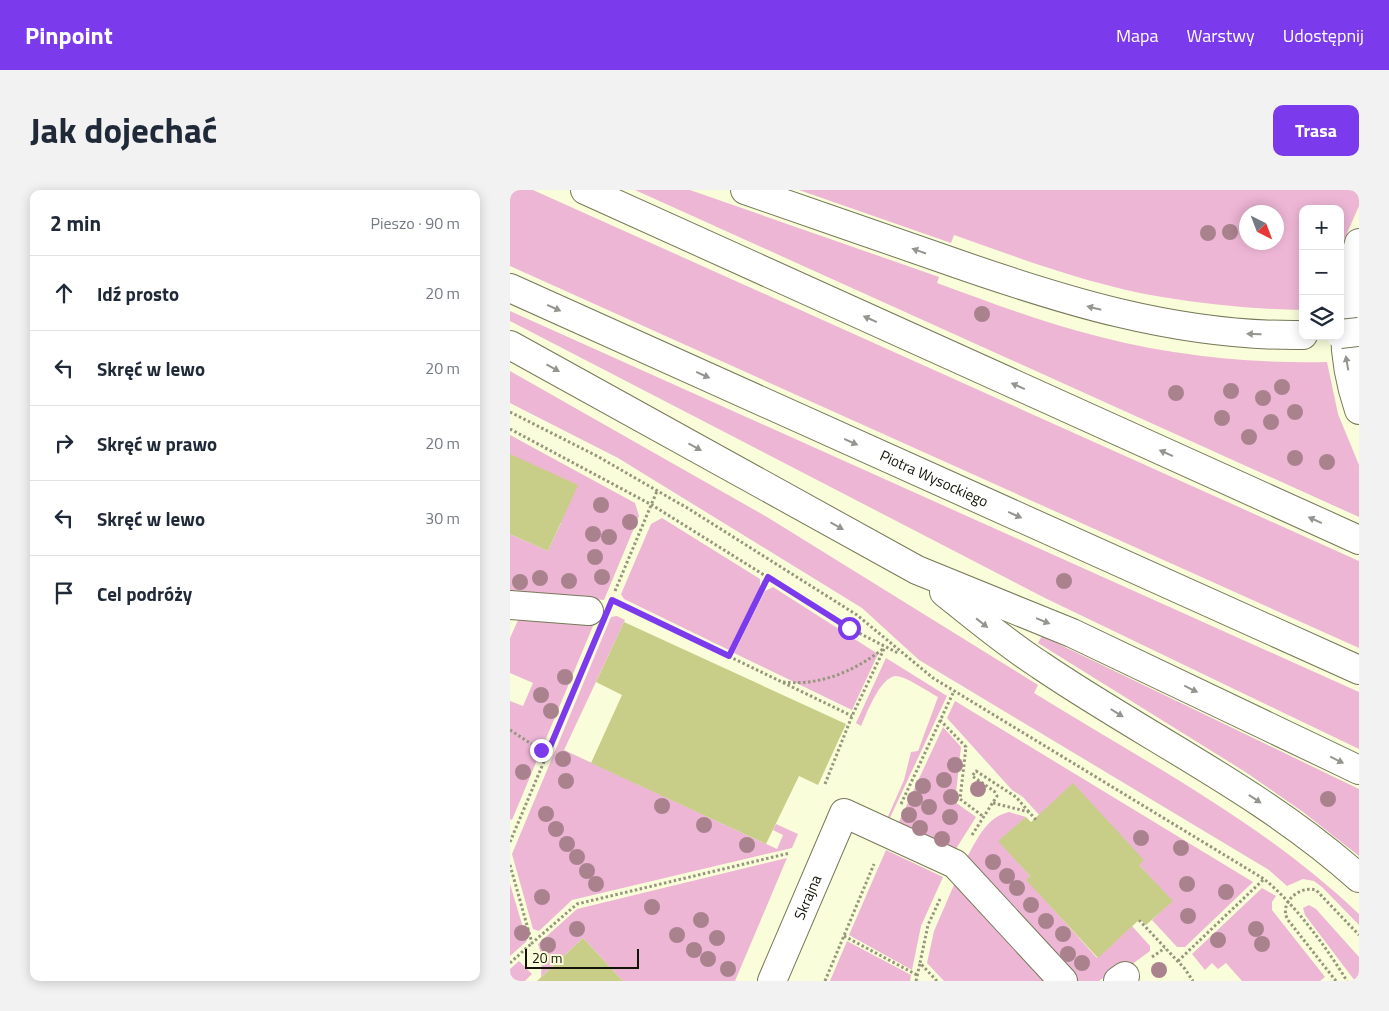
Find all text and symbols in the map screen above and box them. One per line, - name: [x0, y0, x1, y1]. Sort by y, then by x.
- text: Pinpoint: [25, 17, 113, 53]
- text: Mapa: [1116, 22, 1159, 49]
- text: Warstwy: [1187, 22, 1255, 49]
- text: Udostępnij: [1283, 22, 1364, 49]
- text: Jak dojechać: [30, 103, 217, 157]
- button: Trasa: [1273, 105, 1359, 156]
- north arrow: [1239, 205, 1284, 250]
- map controls: [1299, 205, 1344, 340]
- button: +: [1299, 205, 1344, 250]
- text: 2 min: [50, 207, 101, 239]
- text: Pieszo · 90 m: [370, 211, 460, 235]
- one-way arrow: [911, 247, 926, 254]
- button: −: [1299, 250, 1344, 295]
- icon: ahead: [50, 279, 78, 307]
- text: Idź prosto: [97, 279, 179, 308]
- text: 20 m: [425, 281, 460, 305]
- button: layers: [1299, 295, 1344, 340]
- one-way arrow: [1087, 303, 1102, 311]
- one-way arrow: [547, 305, 561, 313]
- one-way arrow: [863, 315, 877, 323]
- one-way arrow: [1246, 330, 1262, 338]
- icon: left: [50, 354, 78, 382]
- text: Skręć w lewo: [97, 354, 205, 383]
- one-way arrow: [1342, 355, 1350, 371]
- text: 20 m: [425, 356, 460, 380]
- one-way arrow: [545, 364, 560, 372]
- one-way arrow: [696, 371, 710, 379]
- one-way arrow: [1011, 381, 1025, 389]
- icon: right: [50, 429, 78, 457]
- text: Skręć w prawo: [97, 429, 217, 458]
- text: 20 m: [425, 431, 460, 455]
- one-way arrow: [844, 438, 858, 446]
- one-way arrow: [688, 443, 702, 451]
- street label: Piotra Wysockiego: [876, 444, 992, 513]
- one-way arrow: [1159, 448, 1173, 456]
- icon: left: [50, 504, 78, 532]
- text: Skręć w lewo: [97, 504, 205, 533]
- text: 30 m: [425, 506, 460, 530]
- one-way arrow: [1008, 512, 1022, 520]
- one-way arrow: [1308, 515, 1322, 523]
- one-way arrow: [830, 522, 844, 530]
- icon: arrive: [50, 579, 78, 607]
- text: Cel podróży: [97, 579, 192, 608]
- route start: [838, 617, 861, 640]
- one-way arrow: [976, 617, 989, 628]
- one-way arrow: [1036, 617, 1051, 625]
- one-way arrow: [1184, 686, 1198, 694]
- one-way arrow: [1111, 708, 1124, 718]
- route end: [530, 739, 553, 762]
- one-way arrow: [1330, 756, 1344, 764]
- one-way arrow: [1248, 794, 1262, 804]
- street label: Skrajna: [788, 871, 827, 923]
- scale bar: [525, 946, 639, 969]
- text: 20 m: [532, 947, 562, 968]

